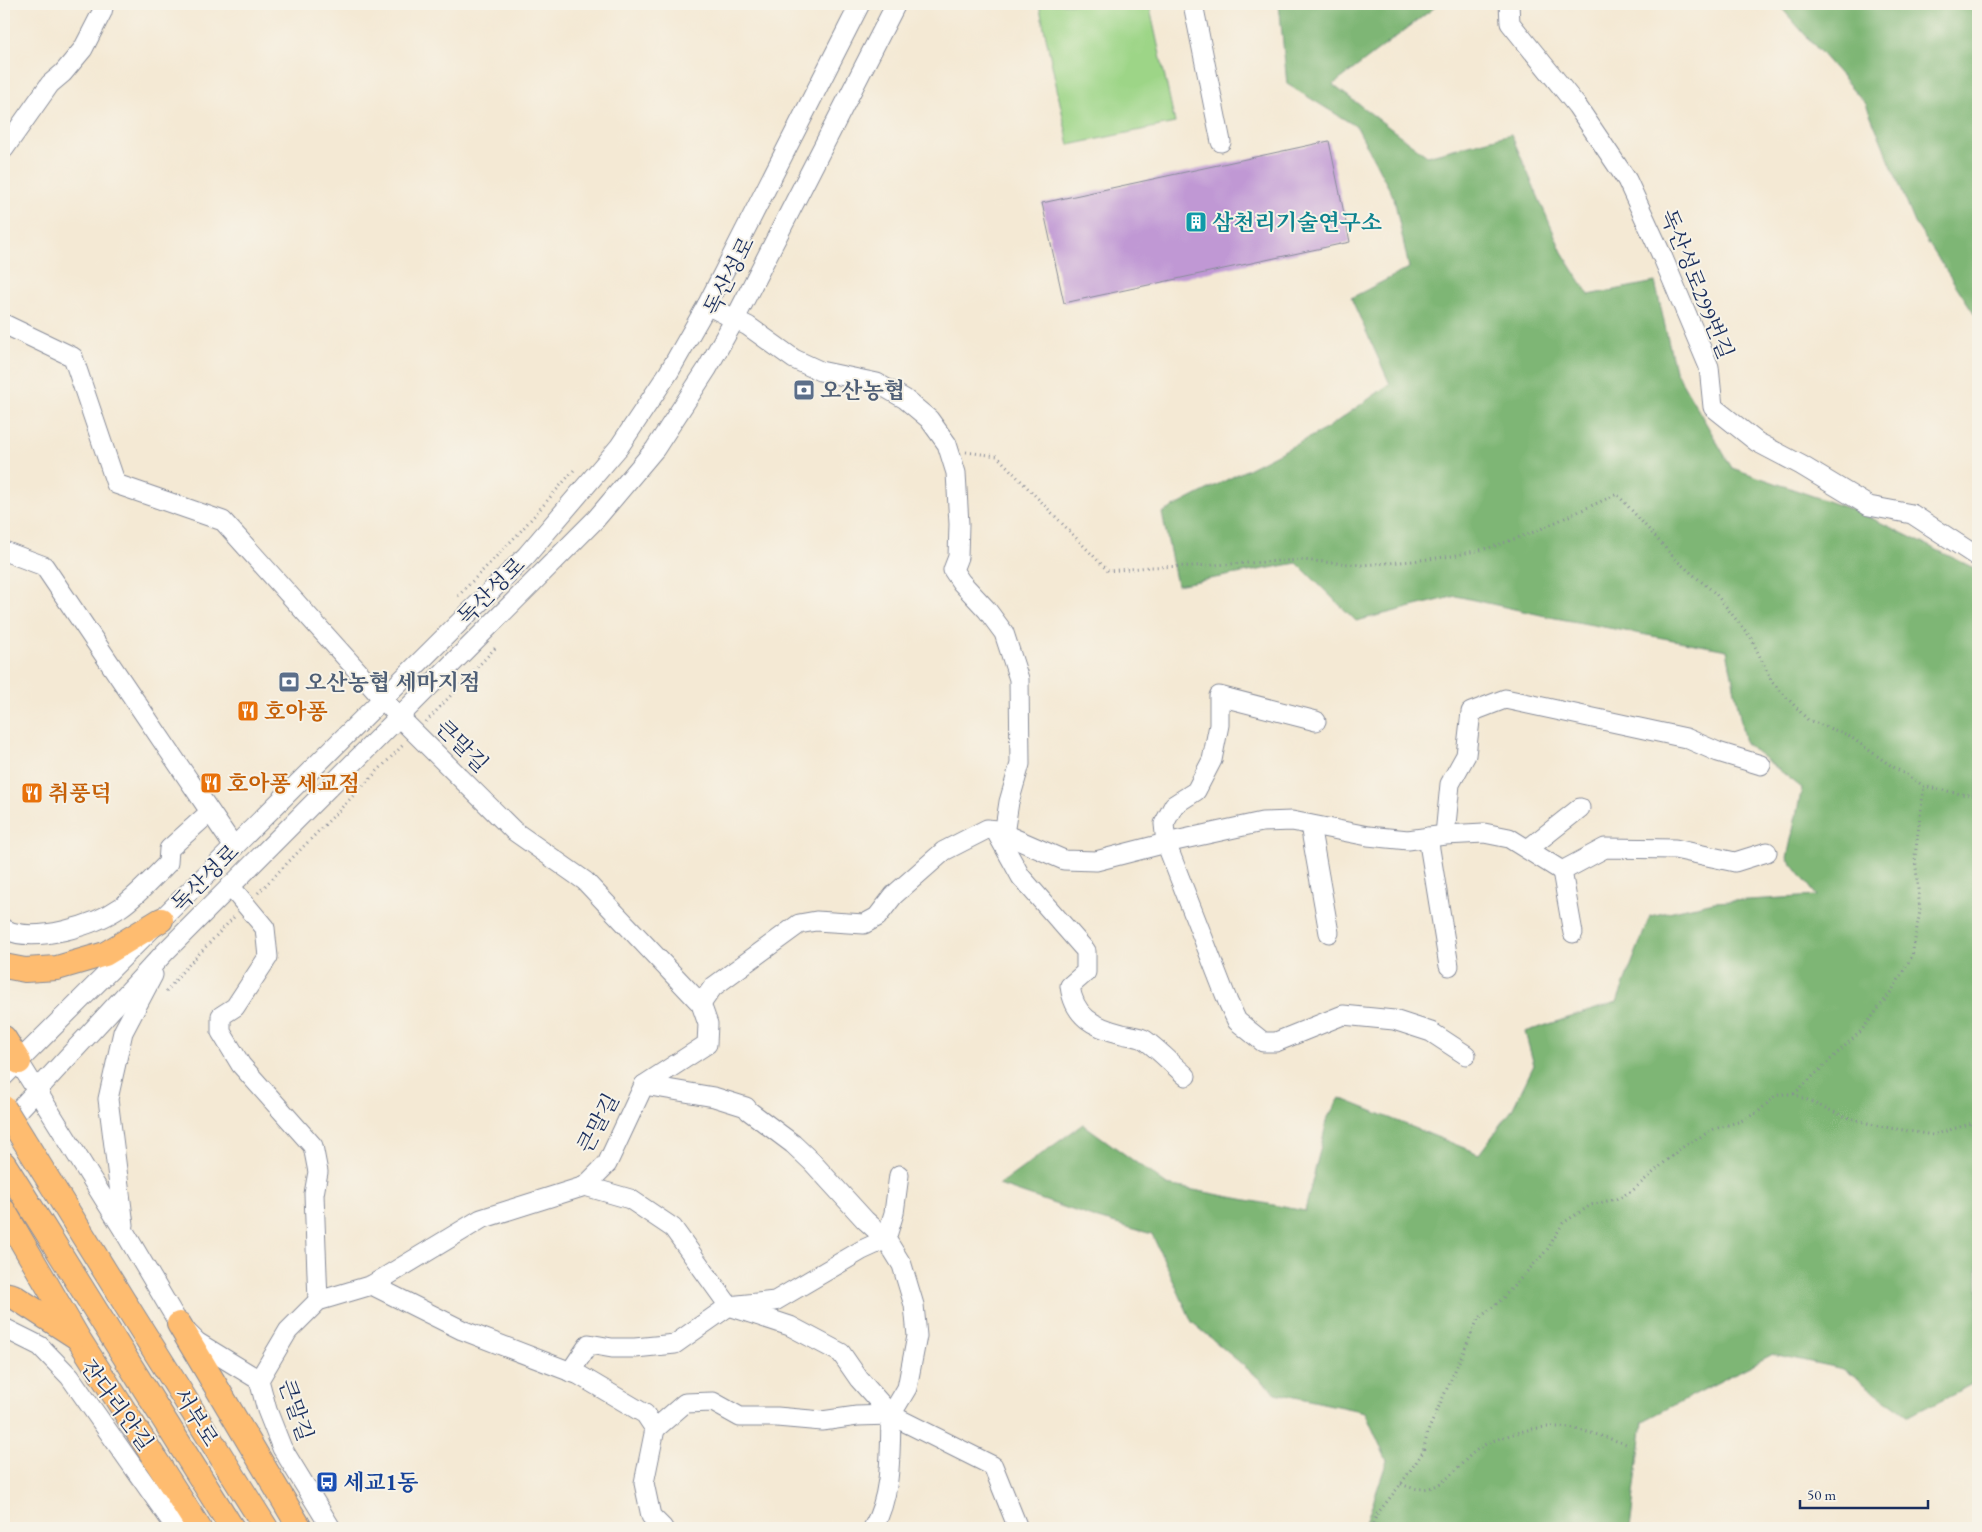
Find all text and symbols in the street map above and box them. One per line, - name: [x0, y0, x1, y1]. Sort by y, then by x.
- street label: 독산성로299번길: [1654, 205, 1740, 363]
- place label: 삼천리기술연구소: [1212, 208, 1382, 237]
- building icon: 삼천리기술연구소: [1184, 210, 1208, 234]
- street label: 독산성로: [697, 232, 761, 320]
- place label: 오산농협: [820, 376, 905, 405]
- bank icon: 오산농협: [792, 378, 816, 402]
- street label: 독산성로: [451, 551, 531, 631]
- place label: 오산농협 세마지점: [305, 668, 480, 697]
- bank icon: 오산농협 세마지점: [277, 670, 301, 694]
- place label: 호아퐁: [264, 697, 328, 726]
- restaurant icon: 호아퐁: [236, 699, 260, 723]
- street label: 큰말길: [429, 713, 495, 779]
- place label: 호아퐁 세교점: [227, 769, 360, 798]
- restaurant icon: 호아퐁 세교점: [199, 771, 223, 795]
- place label: 취풍덕: [48, 779, 112, 808]
- restaurant icon: 취풍덕: [20, 781, 44, 805]
- street label: 독산성로: [165, 838, 245, 918]
- street label: 큰말길: [570, 1088, 626, 1158]
- street label: 잔다리안길: [74, 1353, 160, 1457]
- street label: 큰말길: [272, 1375, 320, 1445]
- street label: 서부로: [167, 1382, 225, 1452]
- place label: 세교1동: [343, 1468, 418, 1497]
- bus stop icon: 세교1동: [315, 1470, 339, 1494]
- scale bar: [1800, 1477, 1927, 1509]
- text: 50 m: [1807, 1485, 1836, 1504]

